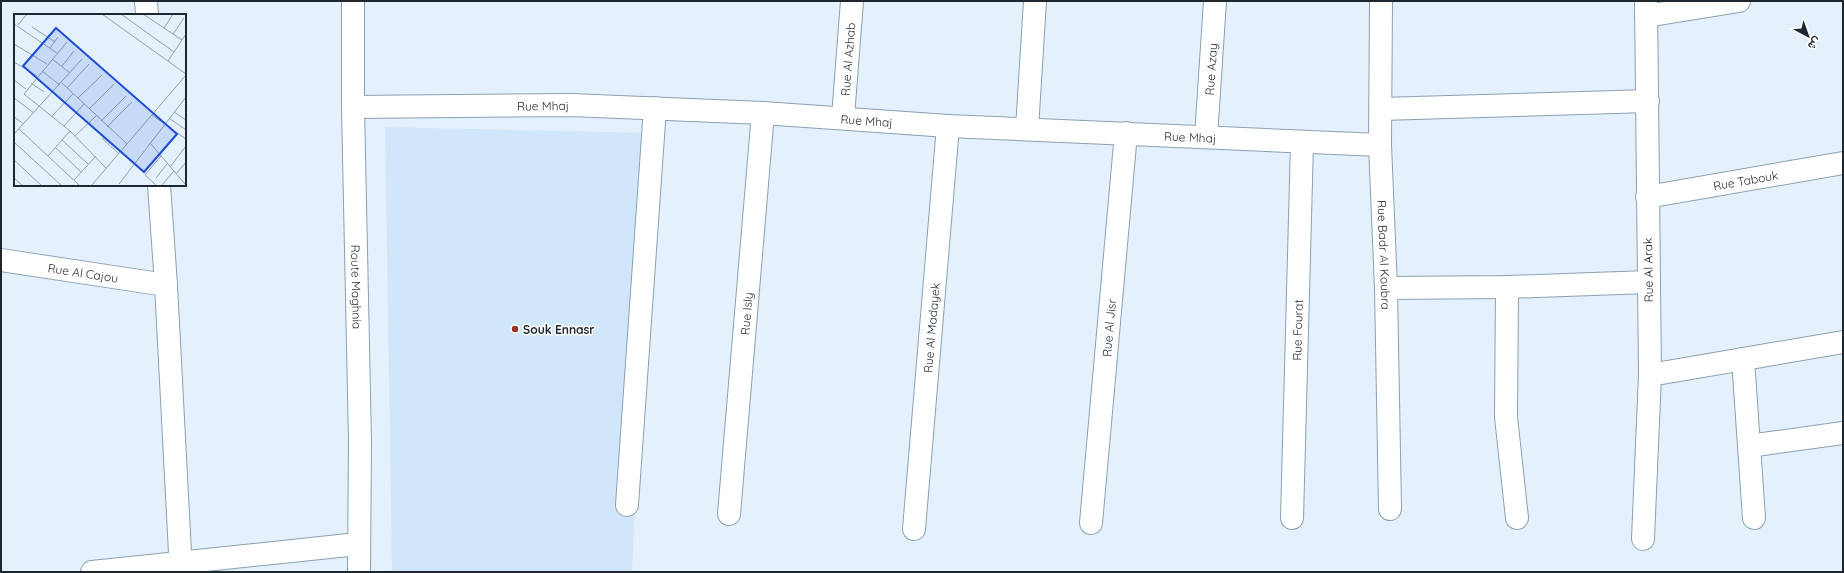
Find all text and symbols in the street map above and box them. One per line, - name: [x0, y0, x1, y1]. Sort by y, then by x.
- inset map: [14, 14, 186, 186]
- north arrow: [1788, 16, 1828, 56]
- street label: Rue Al Azhab: [837, 22, 858, 96]
- text: ش: [1805, 34, 1824, 53]
- street label: Rue Azay: [1201, 42, 1220, 96]
- street label: Rue Mhaj: [517, 98, 569, 113]
- street label: Rue Mhaj: [840, 111, 893, 130]
- street label: Rue Mhaj: [1164, 128, 1216, 145]
- street label: Rue Tabouk: [1712, 167, 1779, 193]
- street label: Rue Badr Al Koubra: [1375, 200, 1394, 310]
- street label: Rue Al Arak: [1640, 238, 1656, 302]
- street label: Route Maghnia: [348, 245, 365, 329]
- street label: Rue Al Cajou: [47, 260, 119, 285]
- street label: Rue Al Madayek: [920, 282, 942, 373]
- street label: Rue Isly: [737, 292, 755, 336]
- street label: Rue Al Jisr: [1098, 298, 1119, 358]
- street label: Rue Fourat: [1289, 299, 1305, 361]
- place label: Souk Ennasr: [523, 322, 595, 337]
- marker: Souk Ennasr: [510, 324, 520, 334]

